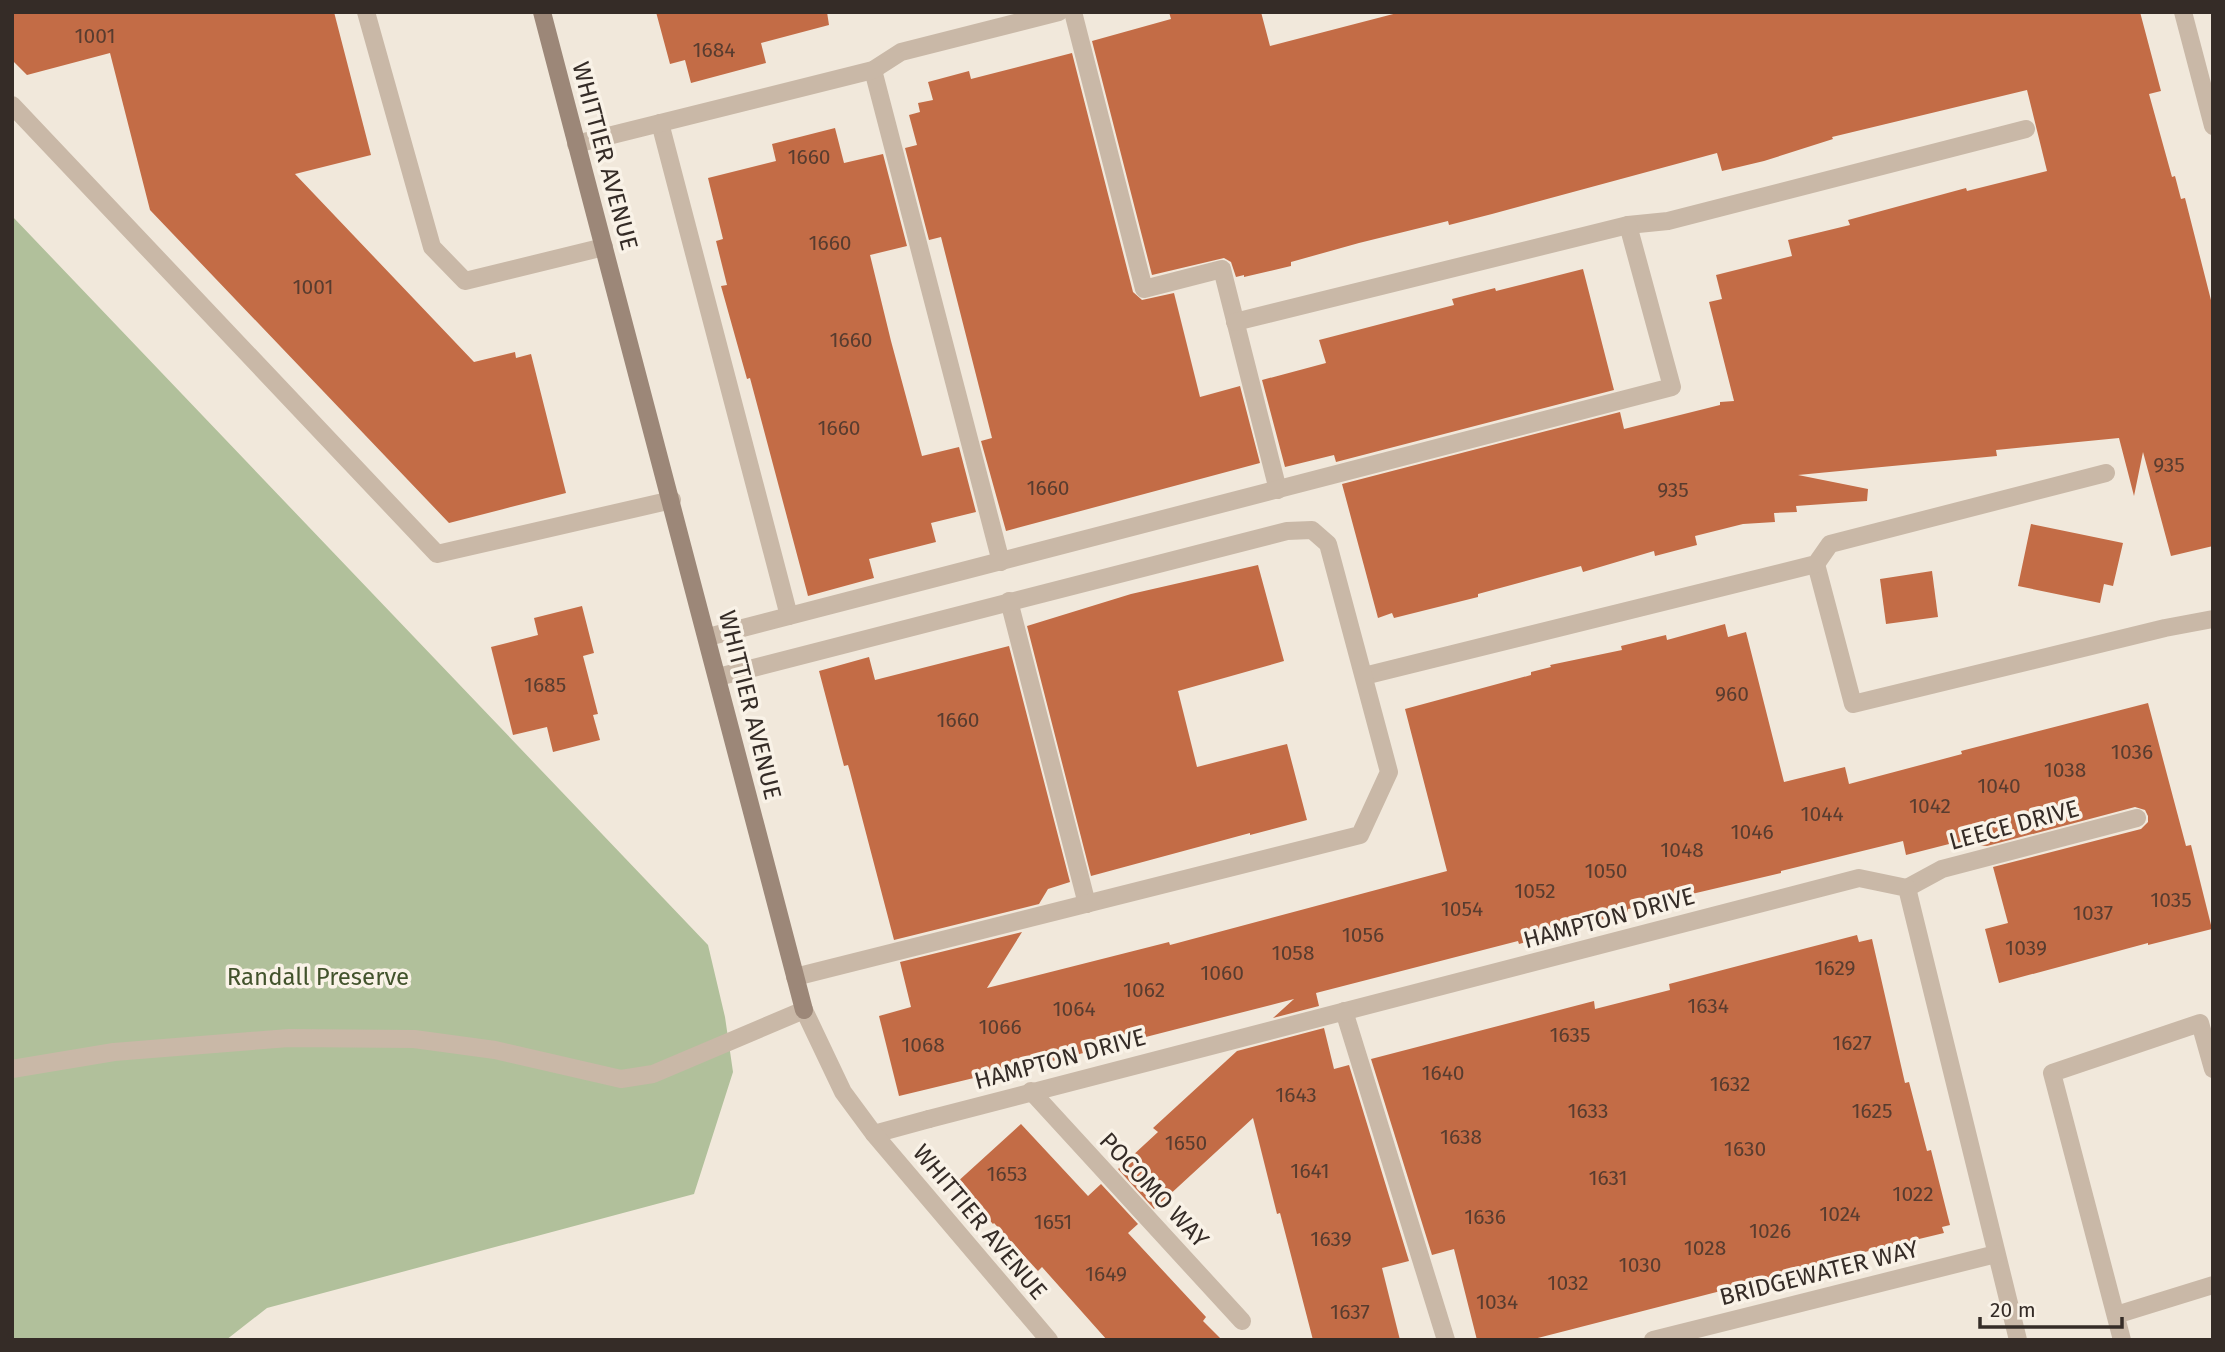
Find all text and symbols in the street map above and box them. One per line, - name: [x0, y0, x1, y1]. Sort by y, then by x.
- house number: 1001: [74, 23, 116, 49]
- house number: 1684: [692, 37, 736, 63]
- street label: WHITTIER AVENUE: [566, 59, 644, 253]
- house number: 1660: [787, 144, 831, 170]
- house number: 1660: [808, 230, 852, 256]
- house number: 1001: [292, 274, 334, 300]
- house number: 1660: [829, 327, 873, 353]
- house number: 1660: [817, 415, 861, 441]
- house number: 935: [2153, 452, 2185, 478]
- house number: 1660: [1026, 475, 1070, 501]
- house number: 935: [1657, 477, 1689, 503]
- street label: WHITTIER AVENUE: [713, 608, 787, 802]
- house number: 1685: [524, 672, 566, 698]
- house number: 960: [1715, 681, 1749, 707]
- house number: 1660: [936, 707, 980, 733]
- house number: 1036: [2111, 739, 2153, 765]
- house number: 1038: [2044, 757, 2086, 783]
- house number: 1040: [1977, 773, 2021, 799]
- house number: 1042: [1909, 793, 1951, 819]
- street label: LEECE DRIVE: [1946, 794, 2082, 856]
- house number: 1044: [1800, 801, 1844, 827]
- house number: 1046: [1730, 819, 1774, 845]
- house number: 1048: [1660, 837, 1704, 863]
- house number: 1050: [1584, 858, 1628, 884]
- house number: 1052: [1514, 878, 1556, 904]
- street label: HAMPTON DRIVE: [1520, 882, 1698, 954]
- house number: 1035: [2150, 887, 2192, 913]
- house number: 1054: [1441, 896, 1483, 922]
- house number: 1037: [2073, 900, 2113, 926]
- house number: 1056: [1342, 922, 1384, 948]
- house number: 1039: [2005, 935, 2047, 961]
- house number: 1058: [1272, 940, 1314, 966]
- house number: 1629: [1814, 955, 1856, 981]
- house number: 1060: [1200, 960, 1244, 986]
- park label: Randall Preserve: [227, 963, 409, 991]
- house number: 1062: [1123, 977, 1165, 1003]
- house number: 1634: [1687, 993, 1729, 1019]
- house number: 1064: [1052, 996, 1096, 1022]
- house number: 1066: [978, 1014, 1022, 1040]
- house number: 1635: [1549, 1022, 1591, 1048]
- street label: HAMPTON DRIVE: [971, 1023, 1149, 1095]
- house number: 1627: [1832, 1030, 1872, 1056]
- house number: 1068: [901, 1032, 945, 1058]
- house number: 1640: [1421, 1060, 1465, 1086]
- house number: 1632: [1710, 1071, 1750, 1097]
- house number: 1643: [1275, 1082, 1317, 1108]
- house number: 1633: [1567, 1098, 1609, 1124]
- house number: 1625: [1852, 1098, 1892, 1124]
- house number: 1638: [1440, 1124, 1482, 1150]
- street label: POCOMO WAY: [1094, 1127, 1215, 1254]
- house number: 1650: [1165, 1130, 1207, 1156]
- house number: 1630: [1724, 1136, 1766, 1162]
- street label: WHITTIER AVENUE: [907, 1139, 1053, 1305]
- house number: 1641: [1290, 1158, 1330, 1184]
- house number: 1653: [986, 1161, 1028, 1187]
- house number: 1631: [1588, 1165, 1628, 1191]
- house number: 1022: [1892, 1181, 1934, 1207]
- house number: 1024: [1819, 1201, 1861, 1227]
- house number: 1636: [1464, 1204, 1506, 1230]
- house number: 1651: [1034, 1209, 1072, 1235]
- house number: 1026: [1749, 1218, 1791, 1244]
- house number: 1639: [1310, 1226, 1352, 1252]
- house number: 1028: [1684, 1235, 1726, 1261]
- street label: BRIDGEWATER WAY: [1717, 1235, 1922, 1311]
- house number: 1030: [1619, 1252, 1661, 1278]
- house number: 1649: [1085, 1261, 1127, 1287]
- house number: 1032: [1547, 1270, 1589, 1296]
- scale bar: [1980, 1286, 2122, 1330]
- house number: 1034: [1476, 1289, 1518, 1315]
- text: 20 m: [1990, 1297, 2036, 1323]
- house number: 1637: [1330, 1299, 1370, 1325]

